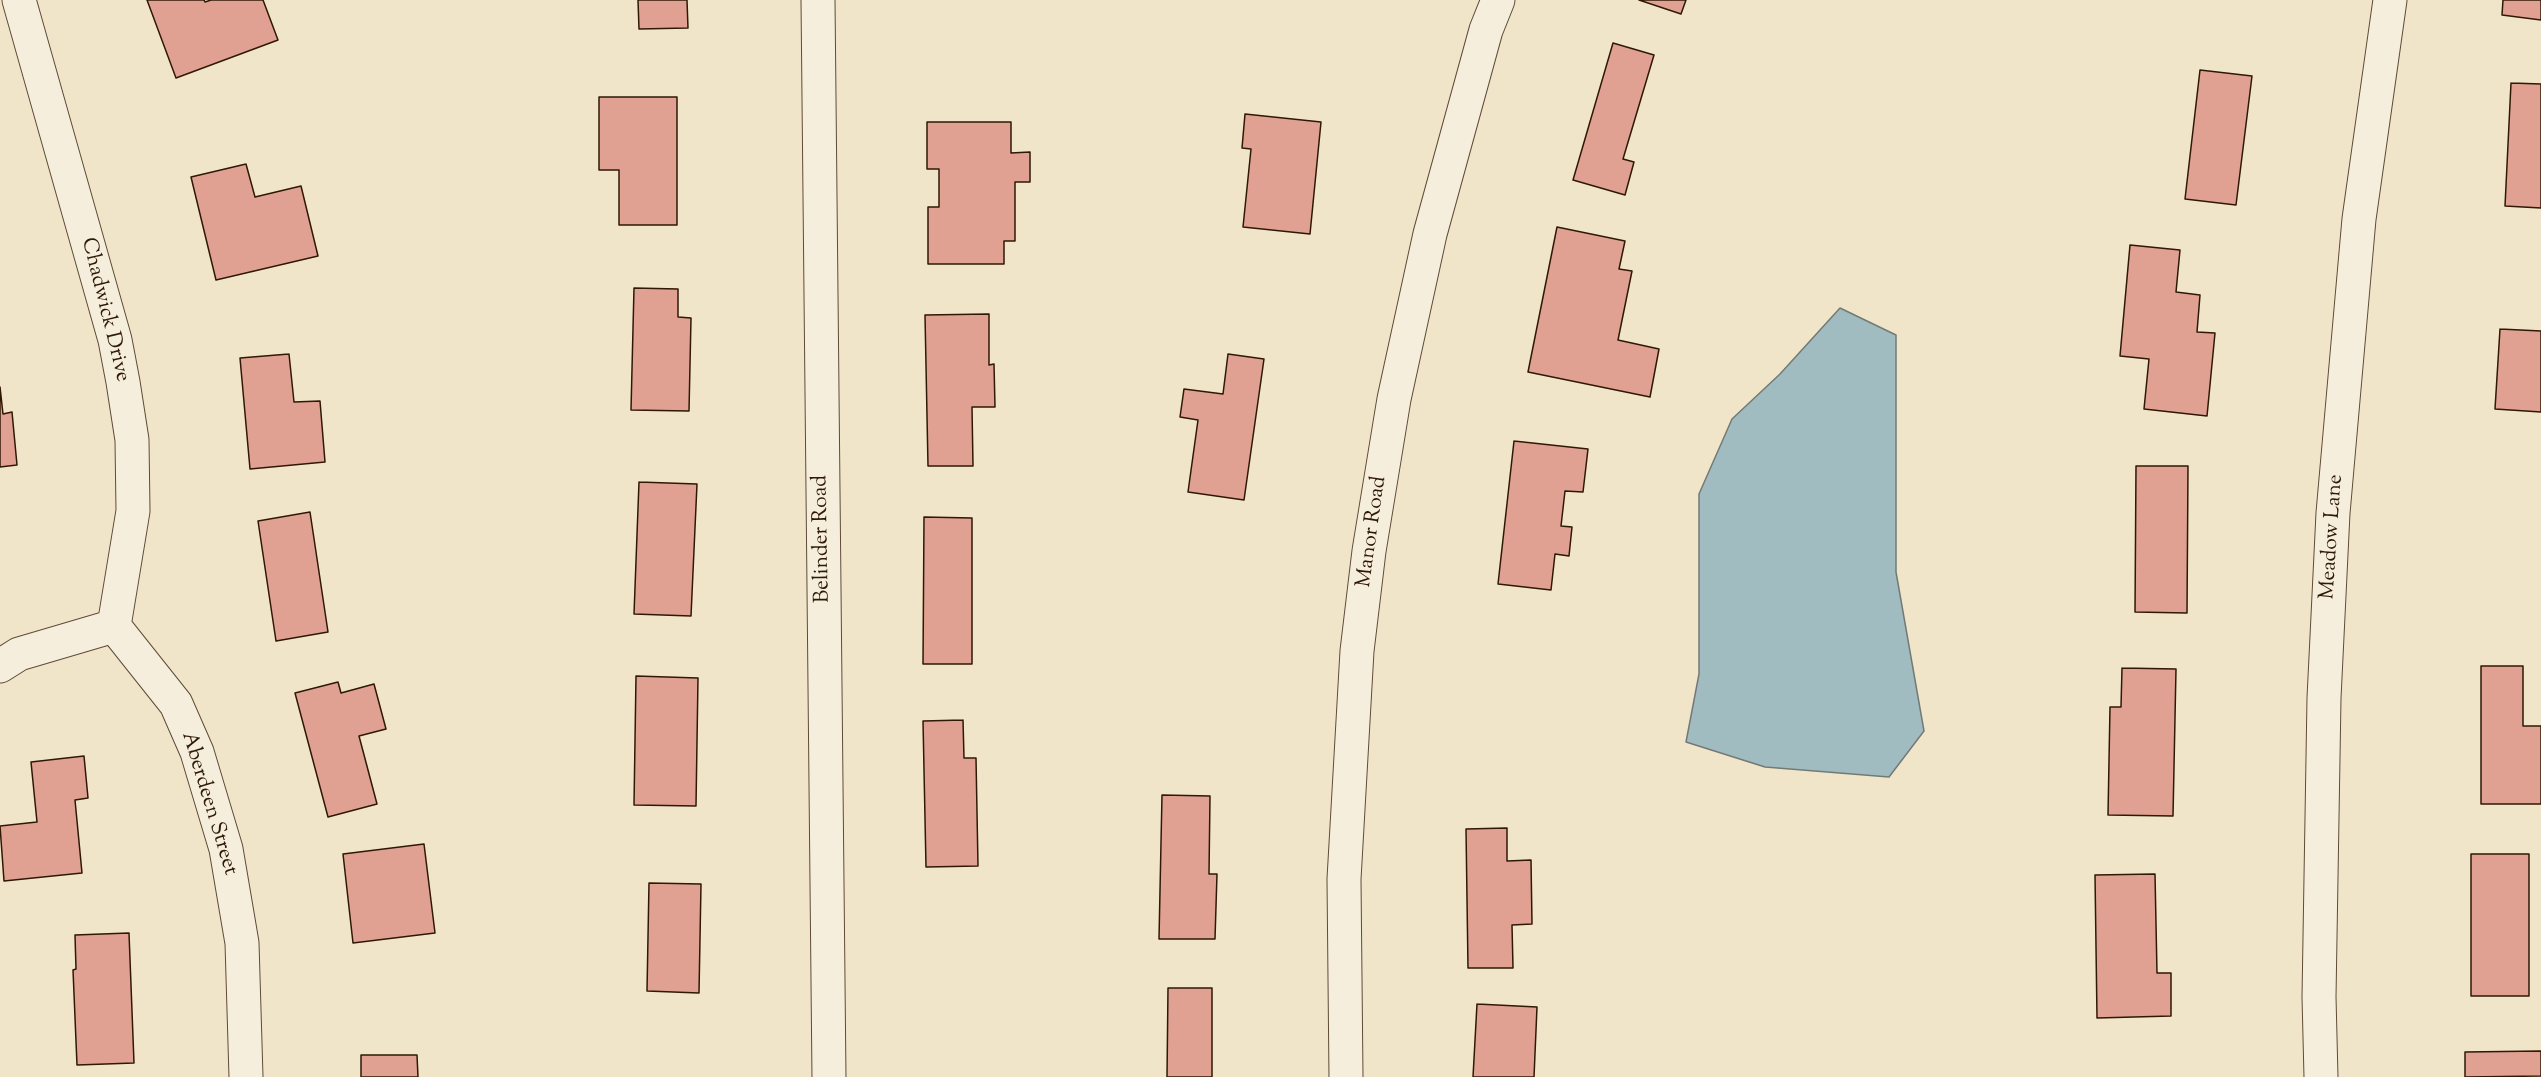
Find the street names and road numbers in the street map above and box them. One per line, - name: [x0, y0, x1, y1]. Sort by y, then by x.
- street label: Chadwick Drive: [74, 235, 134, 385]
- street label: Meadow Lane: [2316, 474, 2350, 600]
- street label: Belinder Road: [809, 475, 837, 603]
- street label: Manor Road: [1353, 475, 1393, 589]
- street label: Aberdeen Street: [174, 729, 242, 879]

